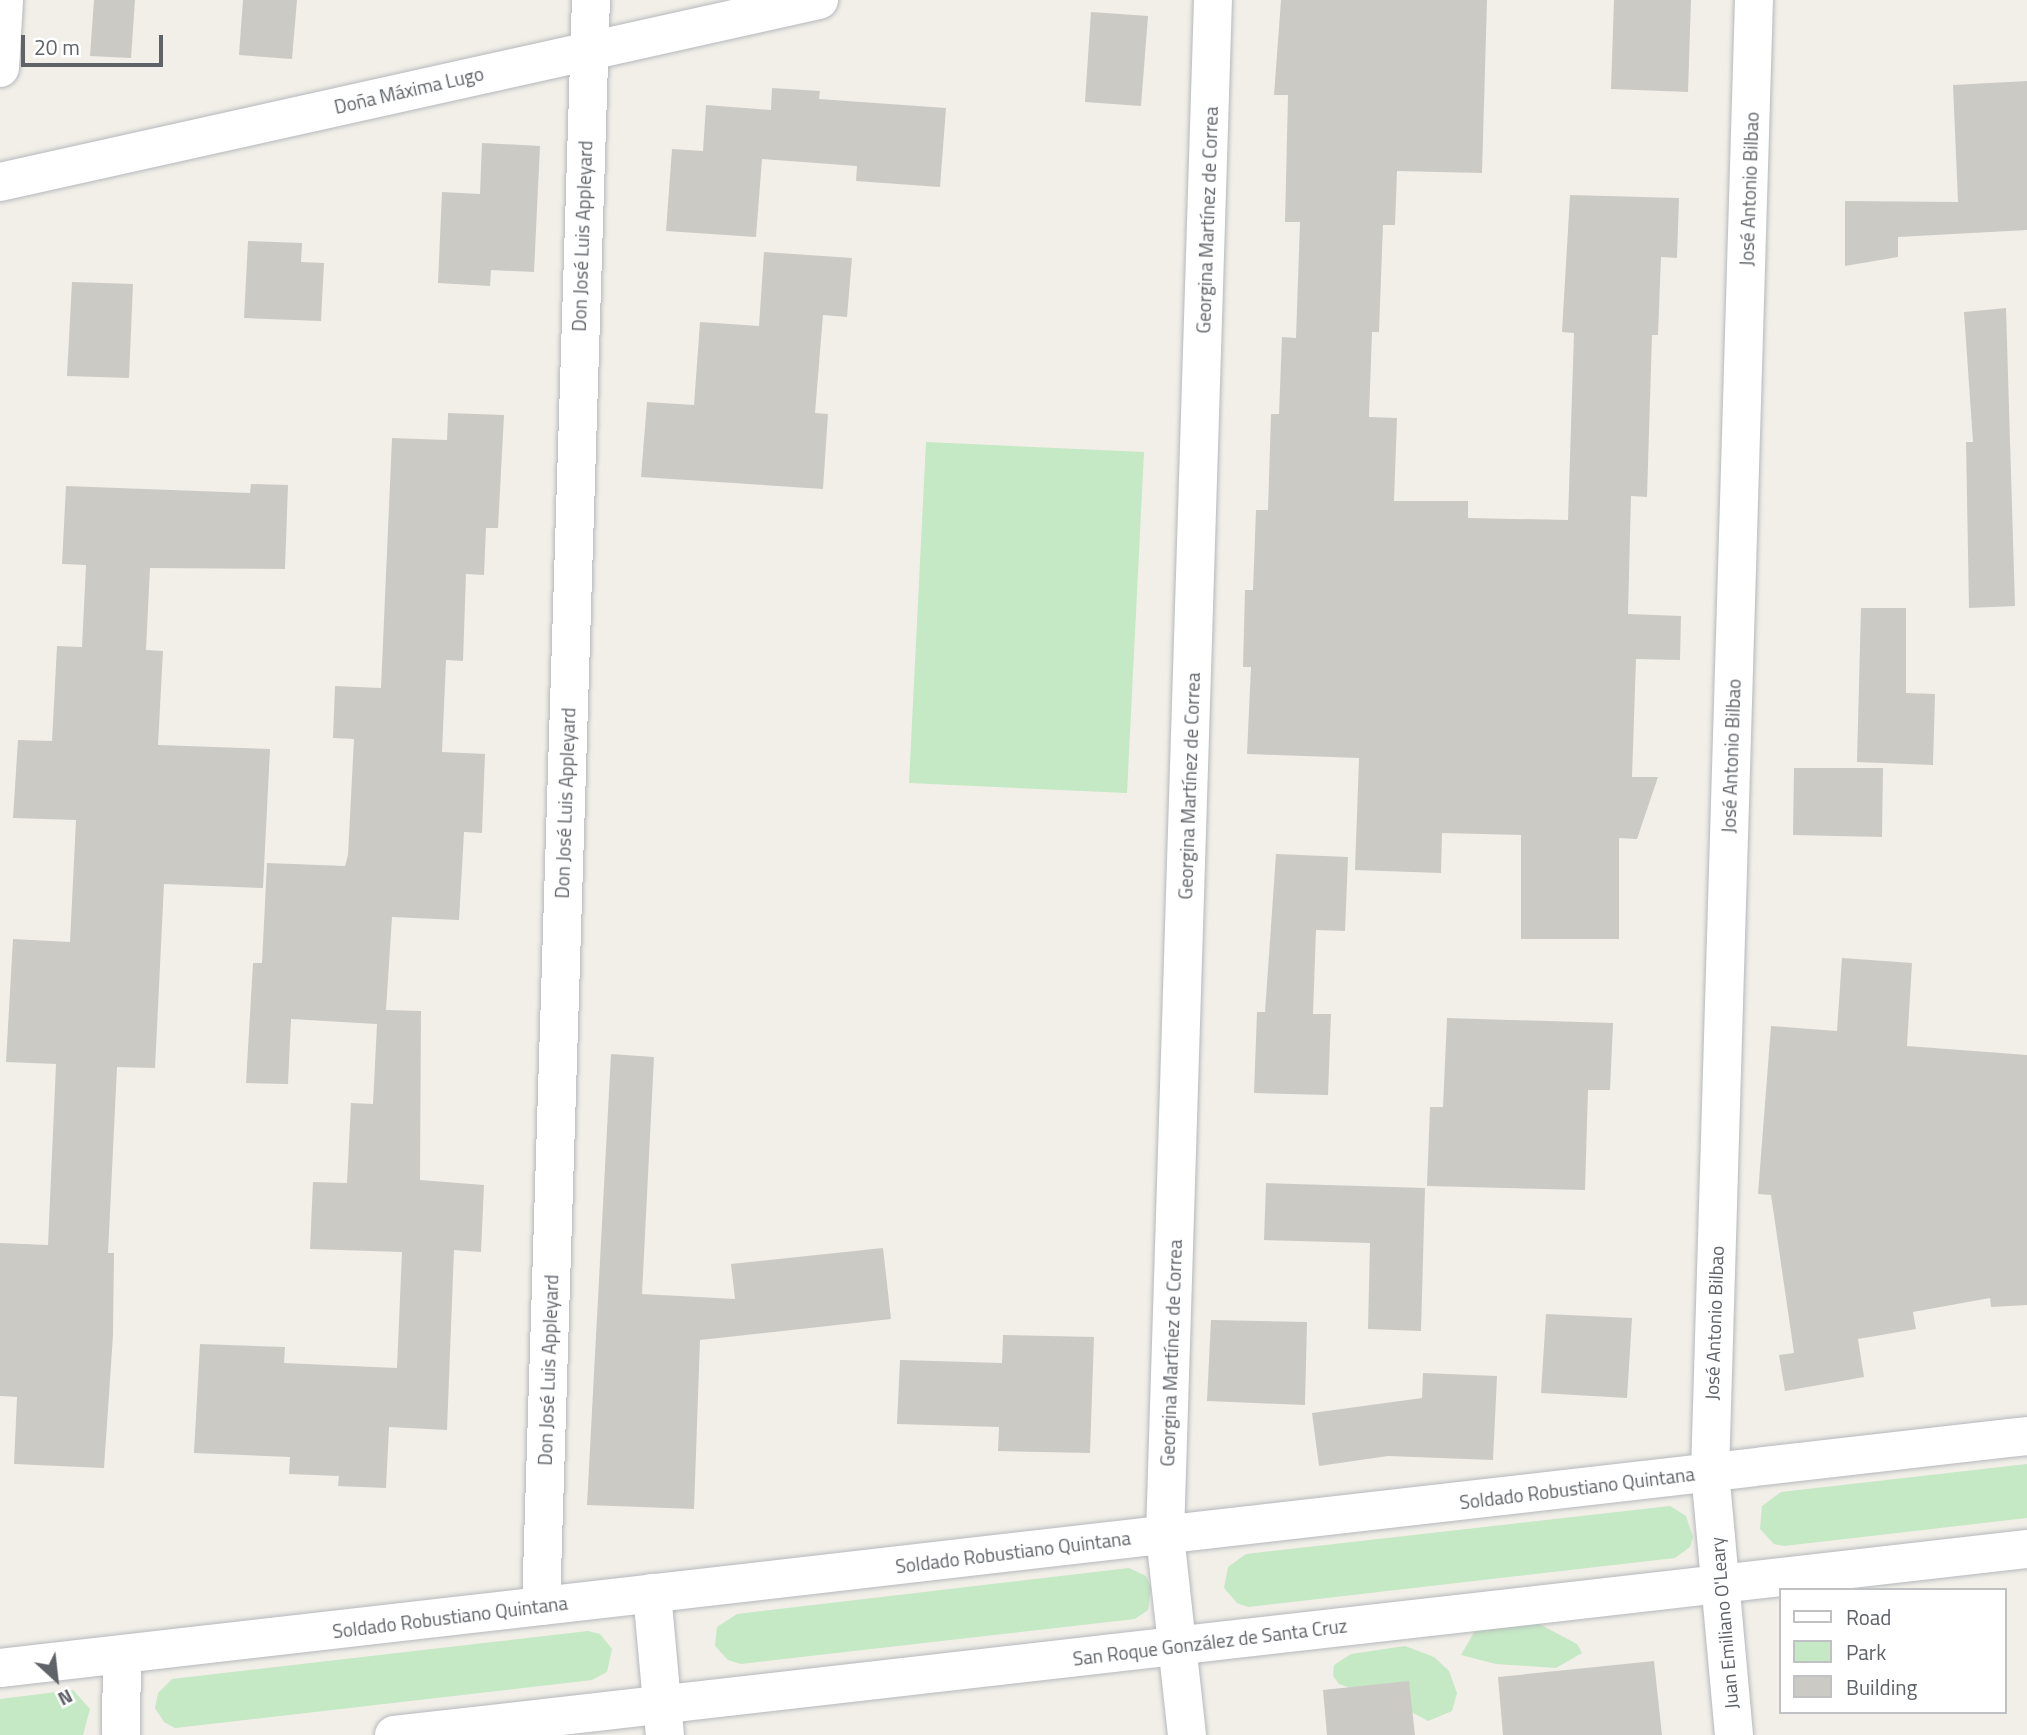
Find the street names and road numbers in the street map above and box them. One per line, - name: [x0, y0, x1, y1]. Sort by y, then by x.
- street label: Doña Máxima Lugo: [332, 62, 486, 118]
- street label: Georgina Martínez de Correa: [1192, 106, 1222, 334]
- street label: José Antonio Bilbao: [1735, 111, 1763, 267]
- street label: Don José Luis Appleyard: [567, 140, 597, 332]
- street label: Georgina Martínez de Correa: [1174, 672, 1204, 900]
- street label: José Antonio Bilbao: [1717, 678, 1745, 834]
- street label: Don José Luis Appleyard: [550, 707, 580, 899]
- street label: Georgina Martínez de Correa: [1156, 1239, 1186, 1467]
- street label: José Antonio Bilbao: [1700, 1245, 1728, 1401]
- street label: Don José Luis Appleyard: [533, 1274, 563, 1466]
- street label: Soldado Robustiano Quintana: [1458, 1462, 1696, 1514]
- street label: Soldado Robustiano Quintana: [894, 1526, 1132, 1578]
- street label: Juan Emiliano O'Leary: [1705, 1536, 1743, 1710]
- street label: Soldado Robustiano Quintana: [331, 1591, 569, 1643]
- street label: San Roque González de Santa Cruz: [1072, 1614, 1348, 1670]

